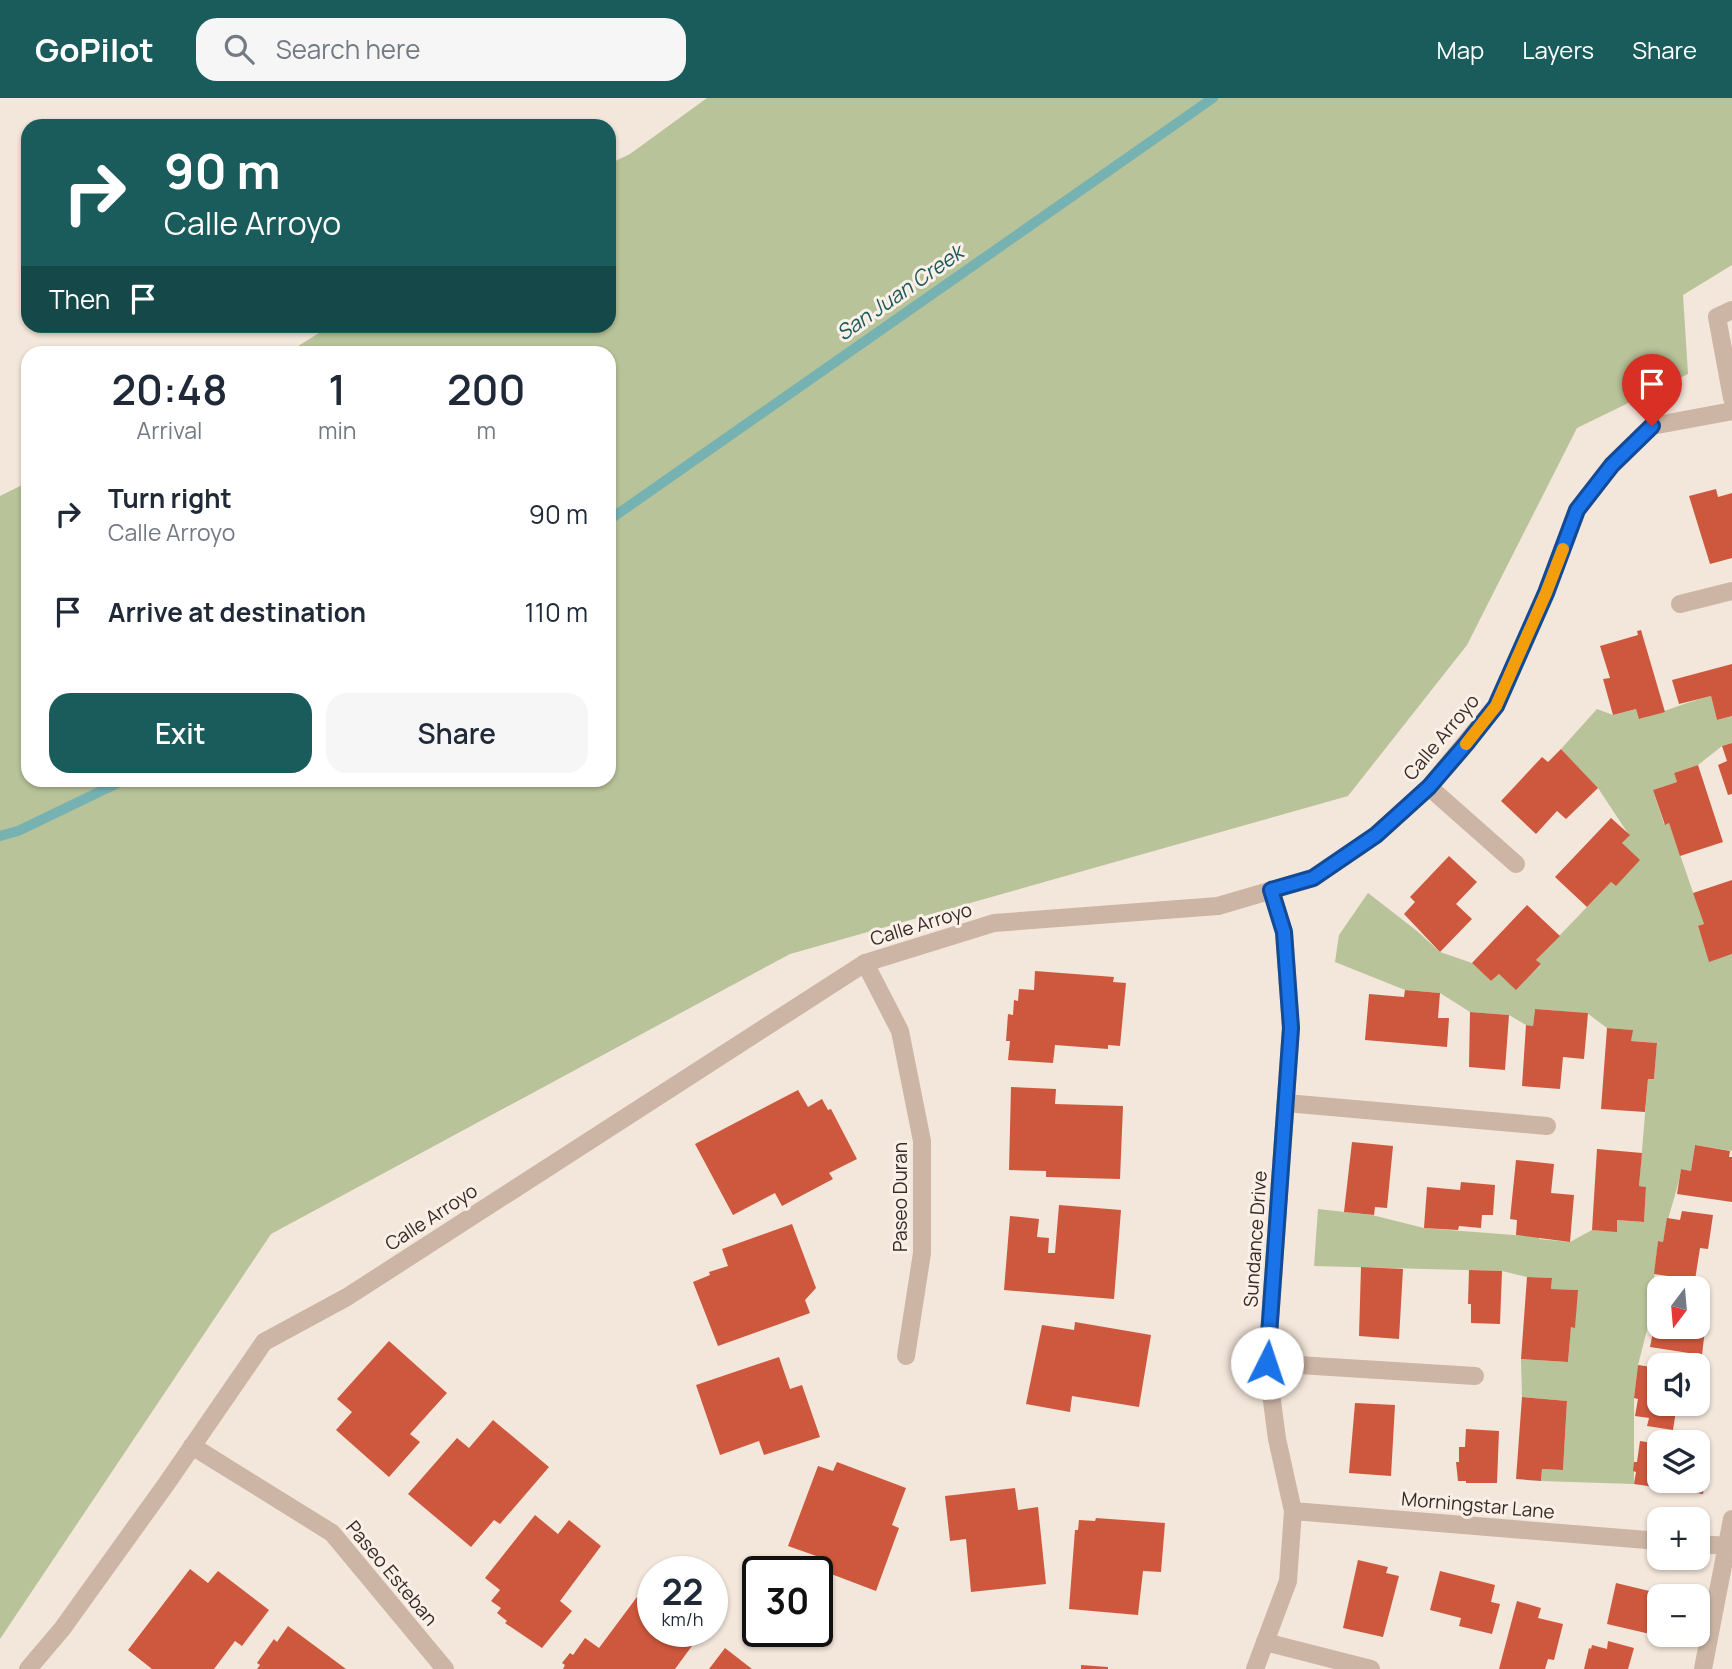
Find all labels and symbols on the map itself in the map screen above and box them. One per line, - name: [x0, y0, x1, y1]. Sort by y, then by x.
- water label: San Juan Creek: [830, 236, 971, 346]
- pin: [1622, 354, 1682, 426]
- street label: Calle Arroyo: [1397, 688, 1485, 786]
- street label: Calle Arroyo: [867, 896, 975, 952]
- street label: Paseo Duran: [887, 1142, 913, 1252]
- street label: Sundance Drive: [1237, 1170, 1273, 1308]
- street label: Calle Arroyo: [380, 1177, 482, 1257]
- north arrow: [1647, 1276, 1710, 1339]
- position arrow: [1230, 1326, 1304, 1400]
- street label: Morningstar Lane: [1400, 1485, 1556, 1525]
- street label: Paseo Esteban: [340, 1515, 444, 1631]
- speed limit sign: 30: [742, 1556, 833, 1647]

